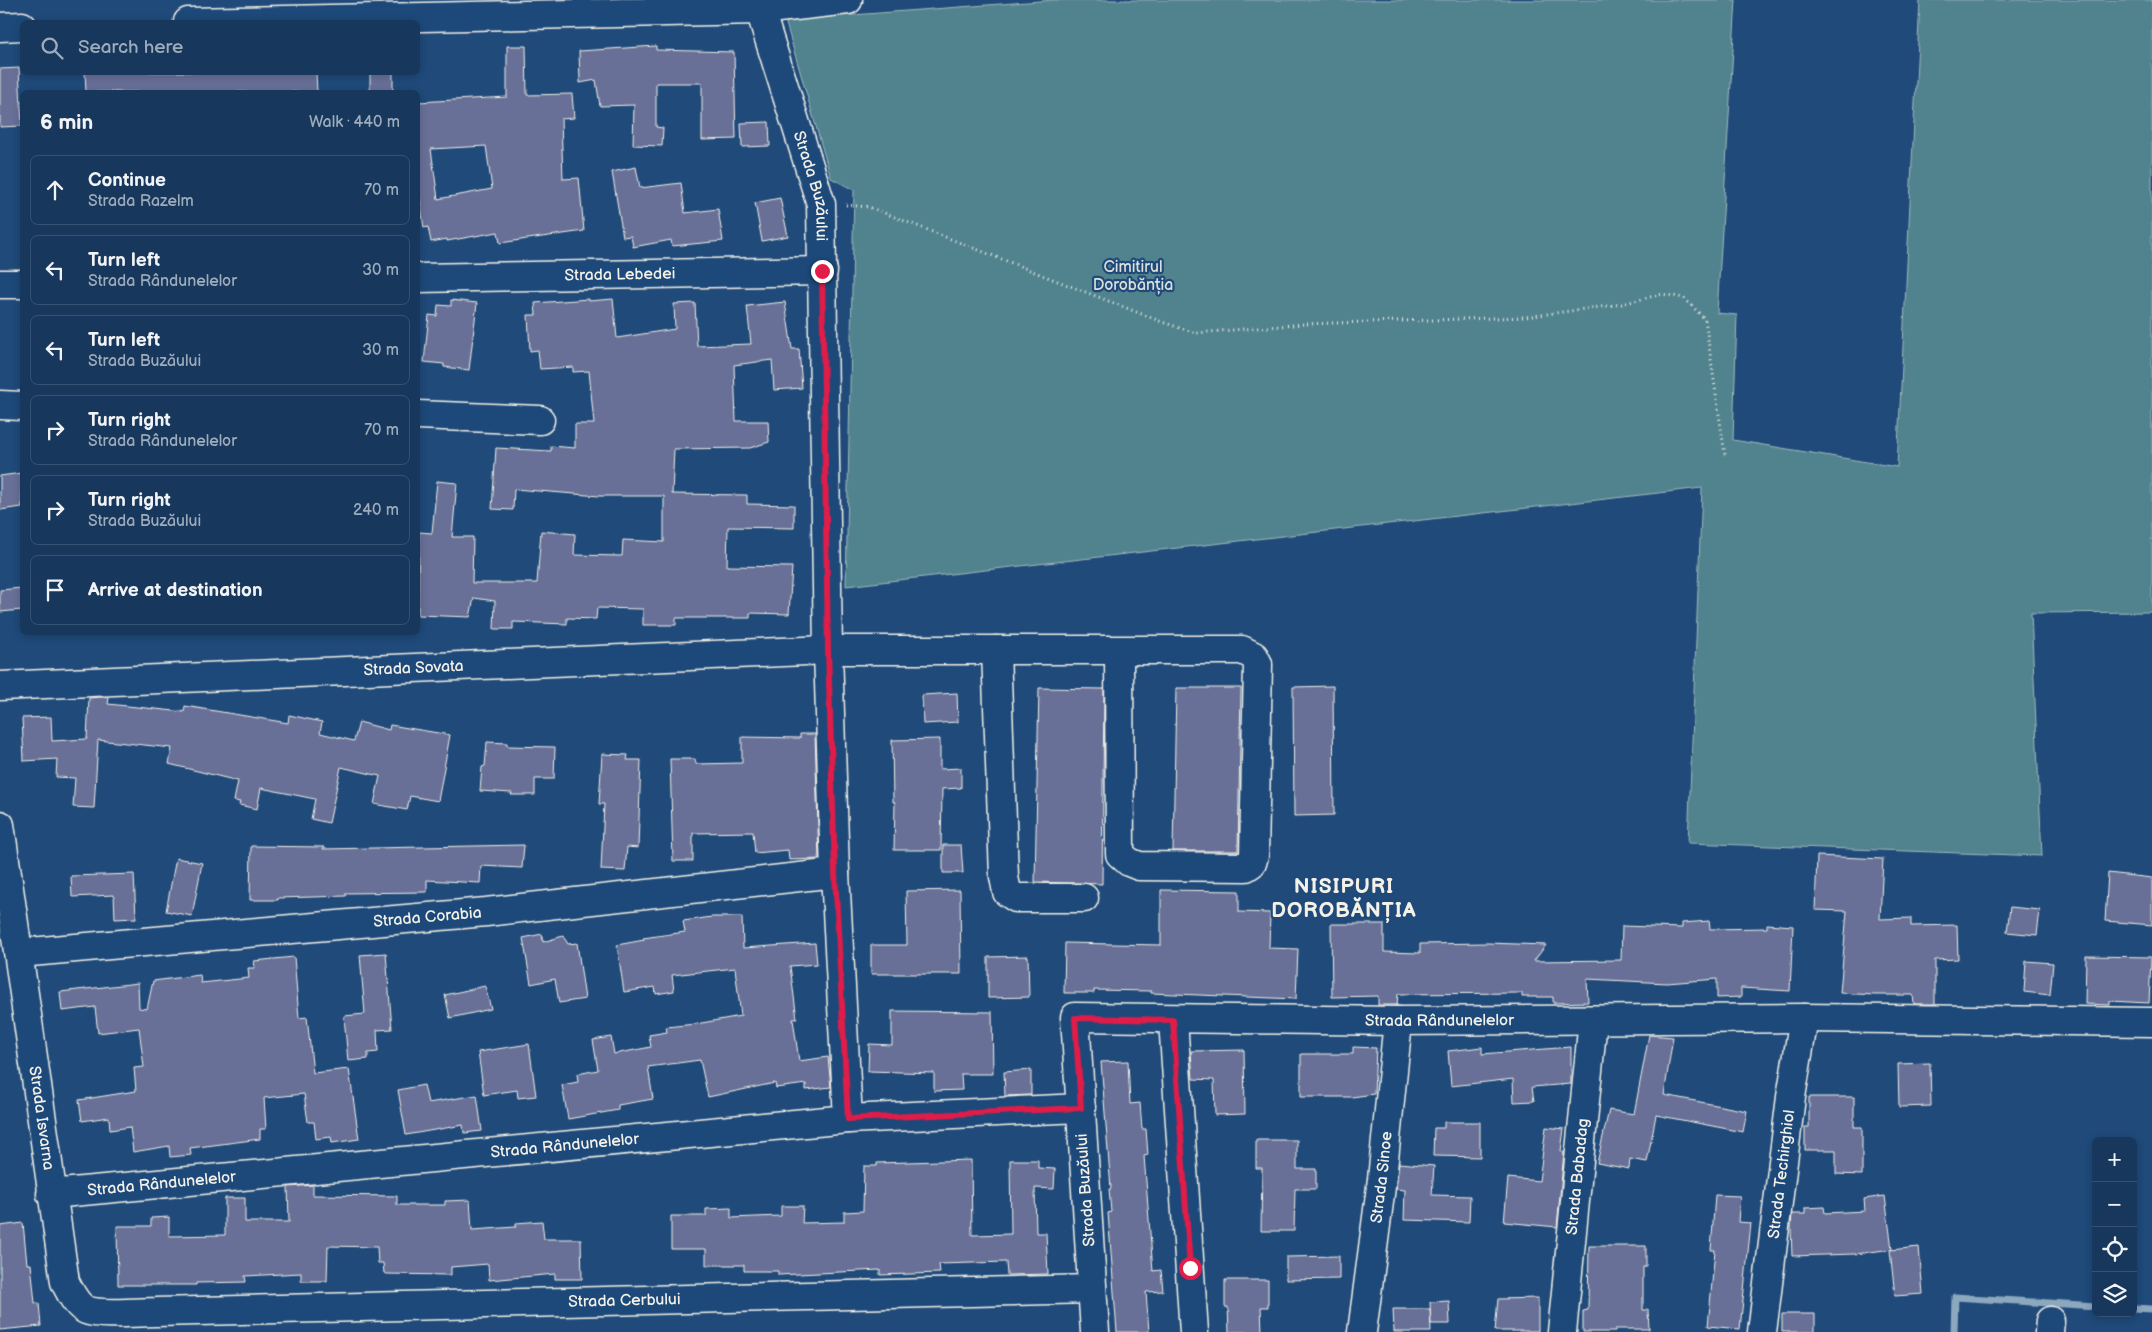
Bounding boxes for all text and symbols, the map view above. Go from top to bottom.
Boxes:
search box [20,20,420,75]
icon: search [38,34,66,62]
text: Search here [78,36,183,59]
text: 6 min [40,110,93,135]
text: Walk · 440 m [309,113,400,132]
street label: Strada Buzăului [789,129,831,241]
text: Continue [88,169,166,192]
icon: ahead [41,176,69,204]
text: 70 m [364,181,399,200]
text: Strada Razelm [88,192,194,211]
text: Turn left [88,249,160,272]
icon: left [41,256,69,284]
park label: Cimitirul Dorobănția [1093,258,1173,295]
route end [811,260,834,283]
text: 30 m [362,261,399,280]
street label: Strada Lebedei [564,264,676,285]
text: Strada Rândunelelor [88,272,237,291]
text: Turn left [88,329,160,352]
icon: left [41,336,69,364]
text: 30 m [362,341,399,360]
text: Strada Buzăului [88,352,201,371]
text: Turn right [88,409,171,432]
icon: right [41,416,69,444]
text: 70 m [364,421,399,440]
text: Strada Rândunelelor [88,432,237,451]
text: Turn right [88,489,171,512]
icon: right [41,496,69,524]
text: 240 m [353,501,399,520]
text: Strada Buzăului [88,512,201,531]
icon: arrive [41,576,69,604]
text: Arrive at destination [88,579,263,602]
street label: Strada Sovata [363,656,464,680]
district label: NISIPURI DOROBĂNȚIA [1271,874,1417,923]
street label: Strada Corabia [373,903,482,931]
street label: Strada Rândunelelor [1365,1011,1514,1031]
street label: Strada Isvarna [25,1065,58,1171]
street label: Strada Techirghiol [1764,1109,1799,1240]
street label: Strada Babadag [1562,1117,1593,1236]
street label: Strada Rândunelelor [490,1129,640,1162]
street label: Strada Sinoe [1367,1130,1396,1224]
street label: Strada Buzăului [1073,1133,1099,1247]
map controls [2092,1137,2137,1317]
button: + [2092,1137,2137,1182]
street label: Strada Rândunelelor [86,1167,237,1200]
button: − [2092,1182,2137,1227]
button: locate [2092,1227,2137,1272]
route start [1179,1257,1202,1280]
button: layers [2092,1272,2137,1317]
street label: Strada Cerbului [568,1290,681,1311]

